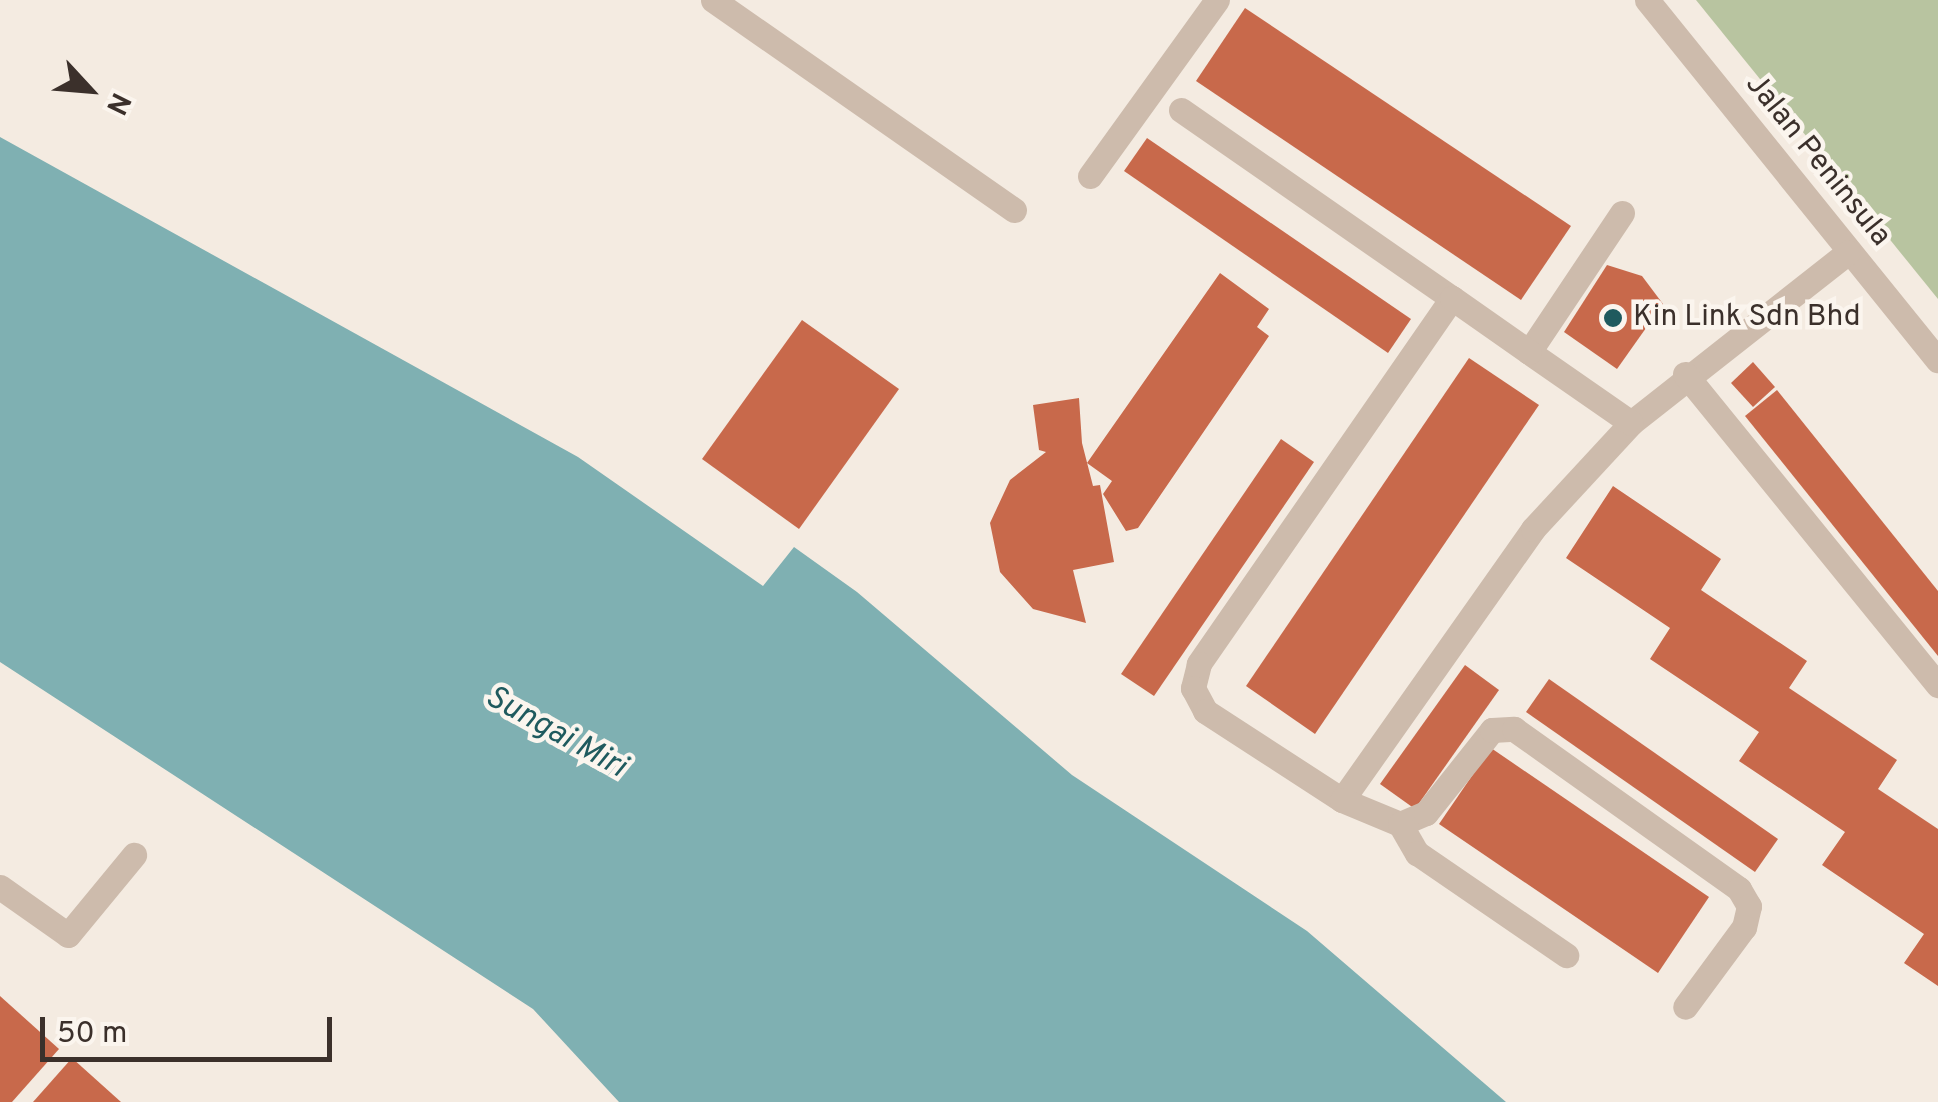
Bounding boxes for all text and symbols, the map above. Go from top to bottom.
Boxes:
north arrow [40,40,140,140]
street label: Jalan Peninsula [1737,68,1897,254]
text: N [96,86,138,120]
place label: Kin Link Sdn Bhd [1633,300,1861,336]
marker: Kin Link Sdn Bhd [1602,307,1624,329]
water label: Sungai Miri [478,679,632,787]
scale bar [45,997,338,1059]
text: 50 m [57,1016,127,1053]

